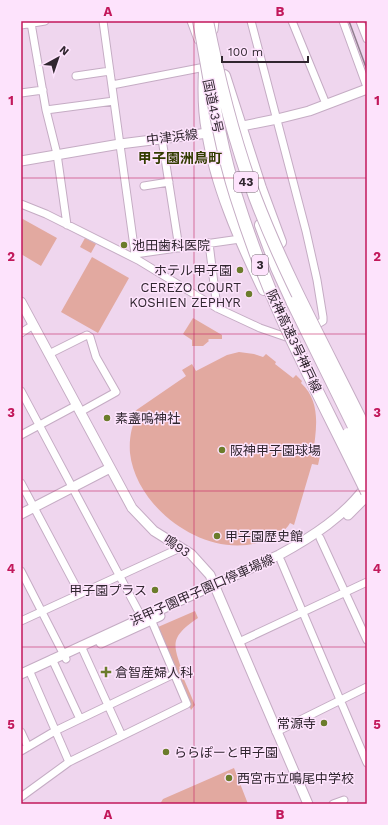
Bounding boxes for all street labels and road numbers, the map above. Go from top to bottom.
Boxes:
street label: 国道43号 [200,78,226,134]
street label: 中津浜線 [145,126,199,148]
road number: 43 [234,172,258,192]
road number: 3 [252,255,268,275]
street label: 阪神高速3号神戸線 [264,287,324,395]
street label: 鳴93 [161,532,193,560]
street label: 浜甲子園甲子園口停車場線 [128,551,276,629]

